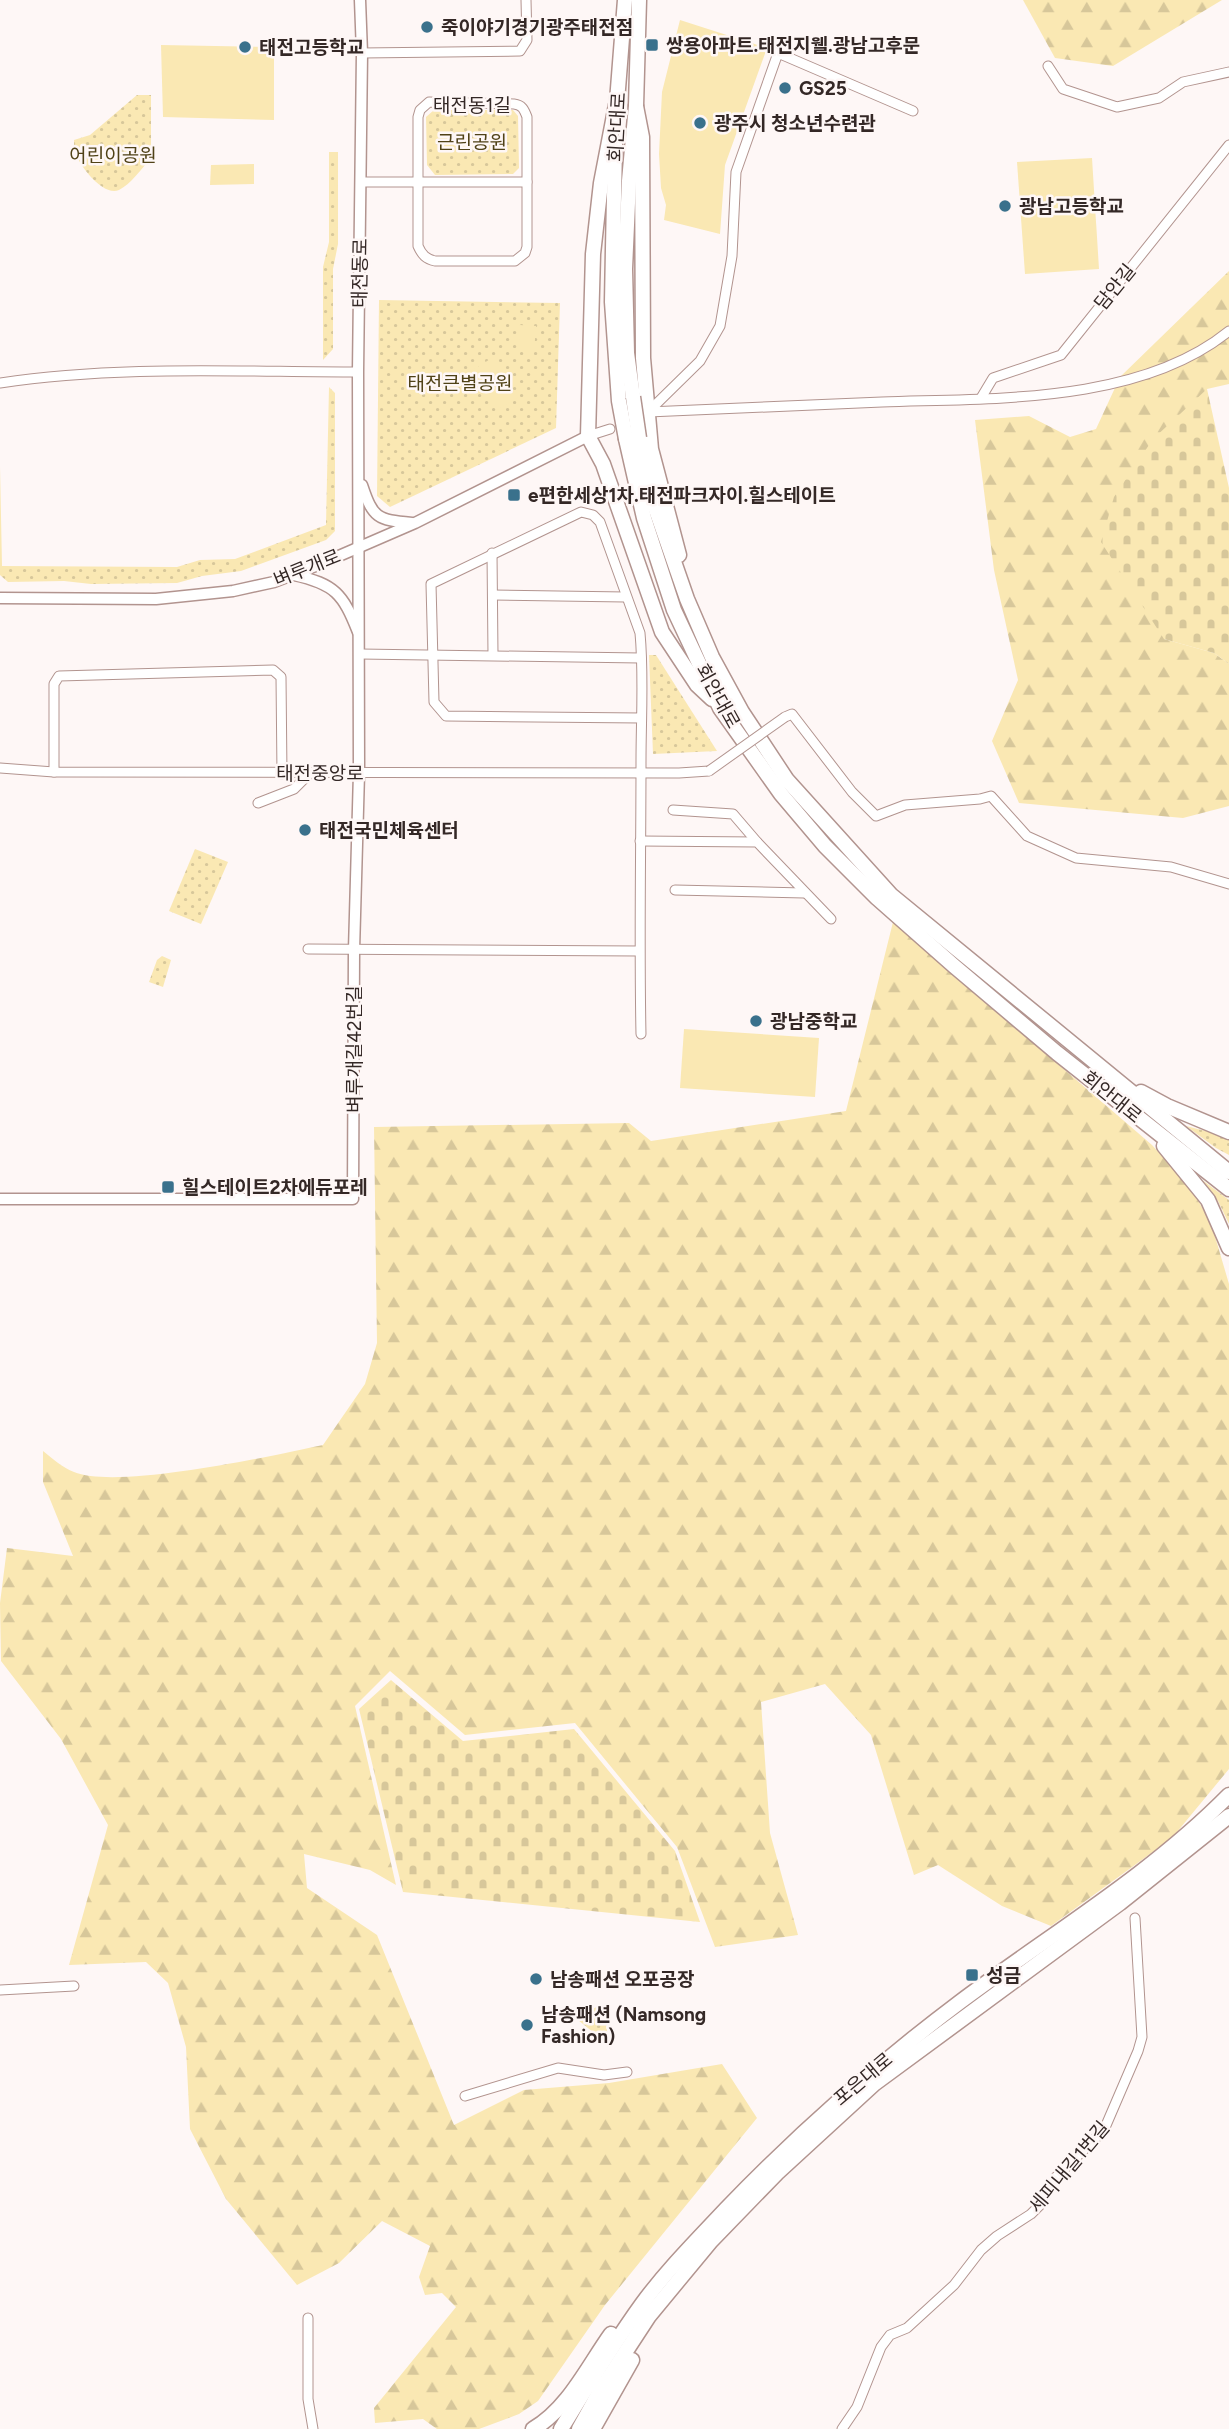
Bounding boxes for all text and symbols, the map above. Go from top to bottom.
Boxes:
place label: 죽이야기경기광주태전점 [441,16,633,39]
marker: 죽이야기경기광주태전점 [419,19,435,35]
place label: 쌍용아파트.태전지웰.광남고후문 [666,34,920,57]
place label: 태전고등학교 [259,36,364,59]
marker: 쌍용아파트.태전지웰.광남고후문 [644,37,660,53]
marker: 태전고등학교 [237,39,253,55]
place label: GS25 [799,77,847,100]
marker: GS25 [777,80,793,96]
street label: 회안대로 [604,91,630,163]
street label: 태전동1길 [433,94,511,117]
place label: 광주시 청소년수련관 [714,112,876,135]
marker: 광주시 청소년수련관 [692,115,708,131]
park label: 근린공원 [437,131,507,154]
park label: 어린이공원 [69,144,157,167]
place label: 광남고등학교 [1019,195,1124,218]
marker: 광남고등학교 [997,198,1013,214]
street label: 태전동로 [348,238,372,308]
street label: 담안길 [1090,259,1140,315]
park label: 태전큰별공원 [408,372,512,395]
place label: e편한세상1차.태전파크자이.힐스테이트 [528,484,836,507]
marker: e편한세상1차.태전파크자이.힐스테이트 [506,487,522,503]
street label: 벼루개로 [270,544,344,592]
street label: 회안대로 [691,660,745,732]
street label: 태전중앙로 [276,762,364,785]
place label: 태전국민체육센터 [319,819,459,842]
marker: 태전국민체육센터 [297,822,313,838]
street label: 벼루개길42번길 [343,985,366,1113]
place label: 광남중학교 [770,1010,857,1033]
marker: 광남중학교 [748,1013,764,1029]
street label: 회안대로 [1078,1066,1146,1128]
place label: 힐스테이트2차에듀포레 [182,1176,368,1199]
marker: 힐스테이트2차에듀포레 [160,1179,176,1195]
place label: 성금 [986,1964,1021,1987]
marker: 성금 [964,1967,980,1983]
place label: 남송패션 오포공장 [550,1968,694,1991]
marker: 남송패션 오포공장 [528,1971,544,1987]
place label: 남송패션 (Namsong Fashion) [541,2003,706,2048]
marker: 남송패션 (Namsong Fashion) [519,2017,535,2033]
street label: 포은대로 [829,2048,897,2110]
street label: 세피내길1번길 [1024,2116,1114,2218]

